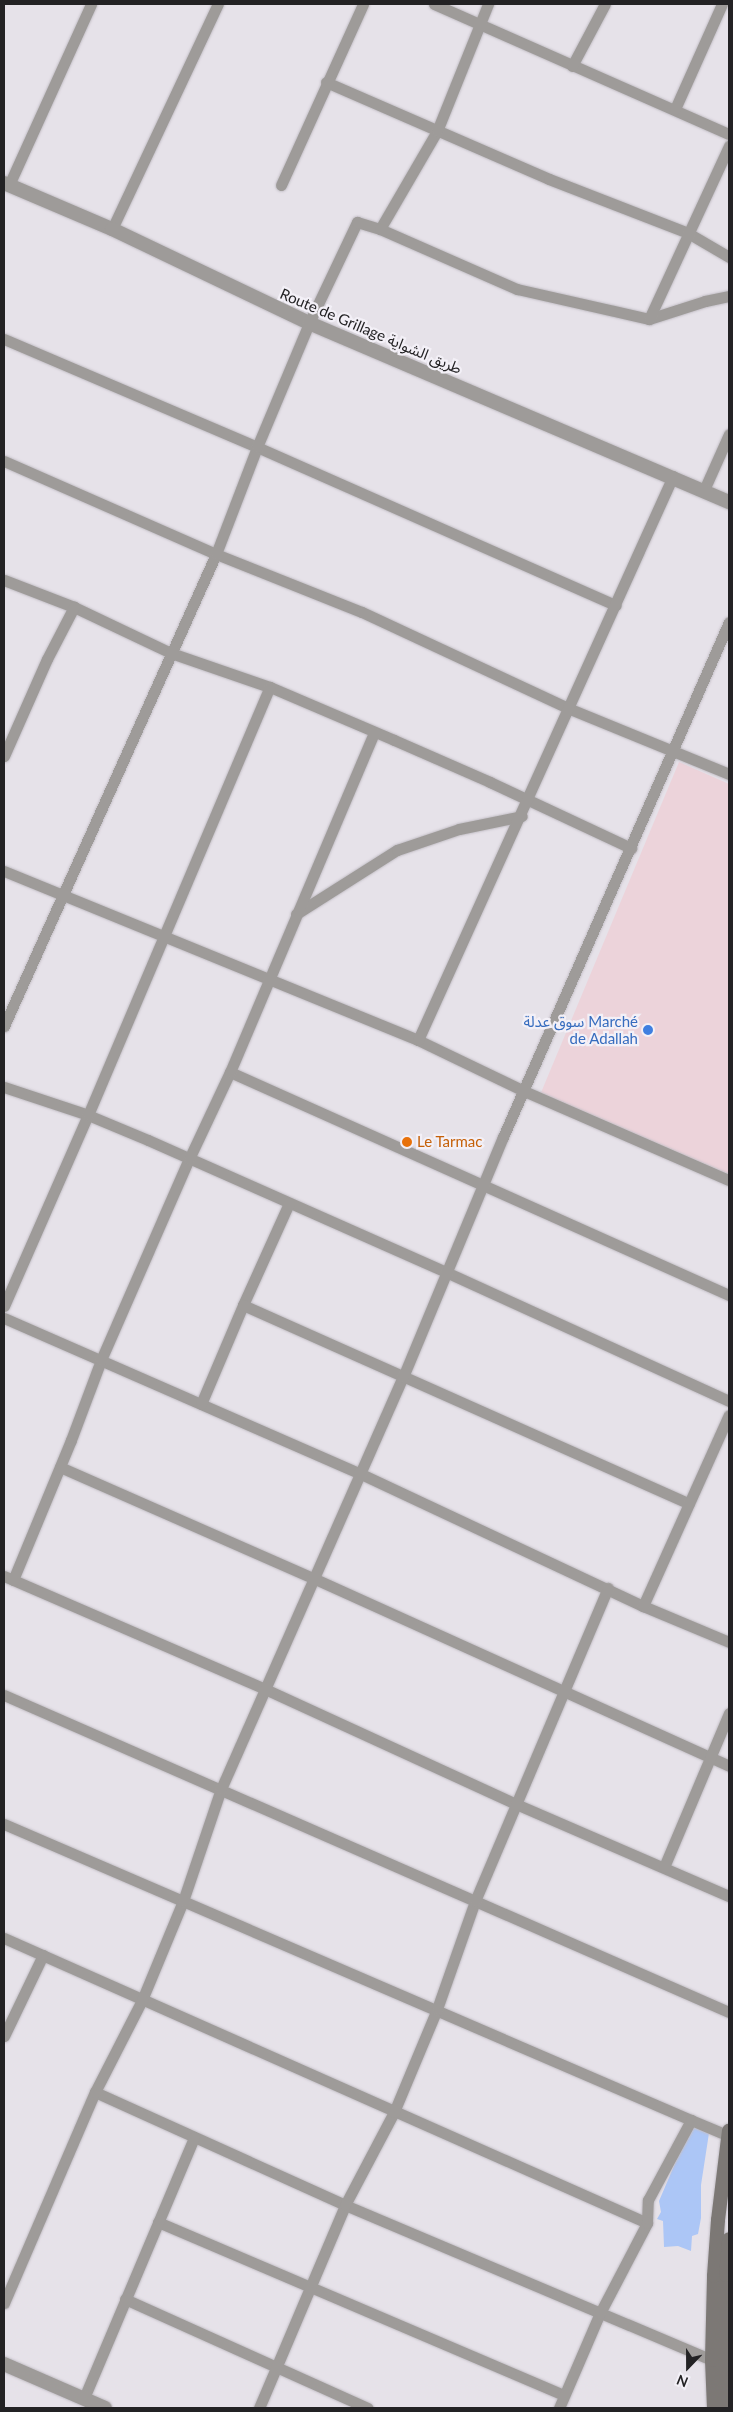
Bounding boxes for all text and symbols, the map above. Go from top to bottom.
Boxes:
street label: Route de Grillage طريق الشواية [277,284,465,378]
place label: سوق عدلة Marché de Adallah [523,1012,638,1047]
marker: سوق عدلة Marché de Adallah [642,1024,654,1036]
place label: Le Tarmac [417,1133,483,1151]
marker: Le Tarmac [401,1136,413,1148]
north arrow [663,2342,713,2392]
text: N [674,2371,690,2391]

